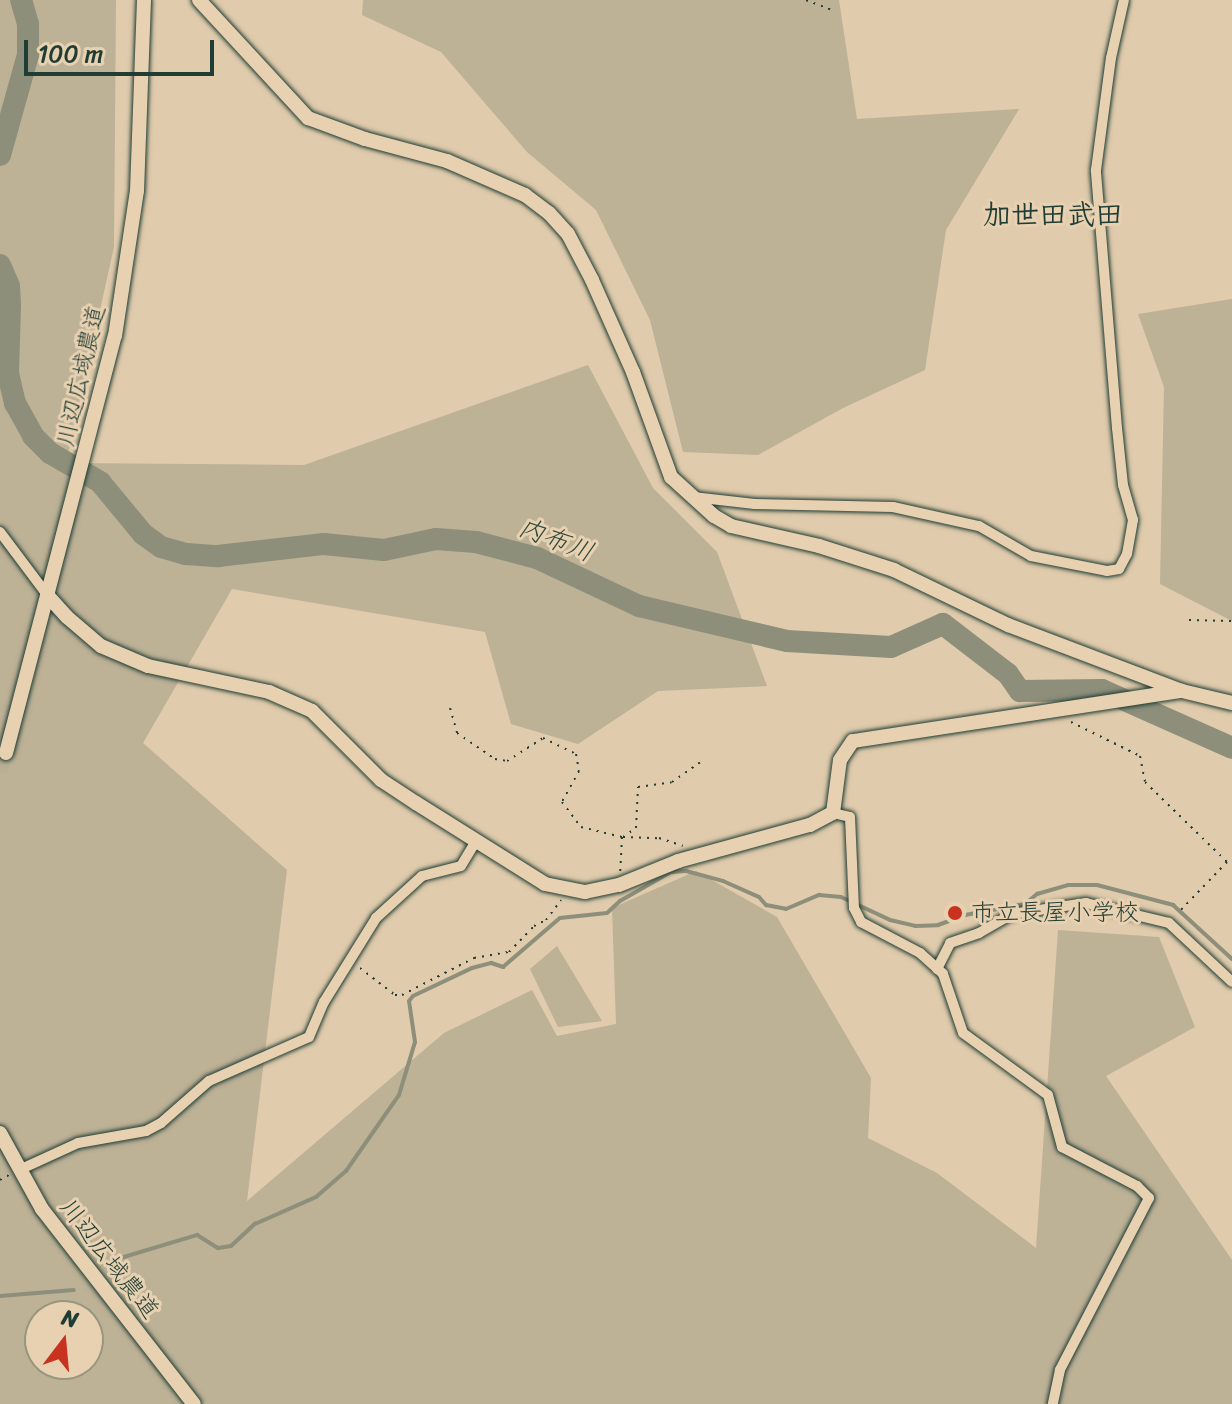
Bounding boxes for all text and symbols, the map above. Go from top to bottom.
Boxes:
scale bar [28,24,218,74]
text: 100 m [38,33,103,75]
district label: 加世田武田 [983,198,1123,232]
street label: 川辺広域農道 [51,303,111,449]
water label: 内布川 [514,511,598,569]
place label: 市立長屋小学校 [971,899,1139,927]
marker: 市立長屋小学校 [946,904,964,922]
street label: 川辺広域農道 [53,1193,165,1325]
text: N [57,1298,83,1339]
north arrow [24,1300,104,1380]

